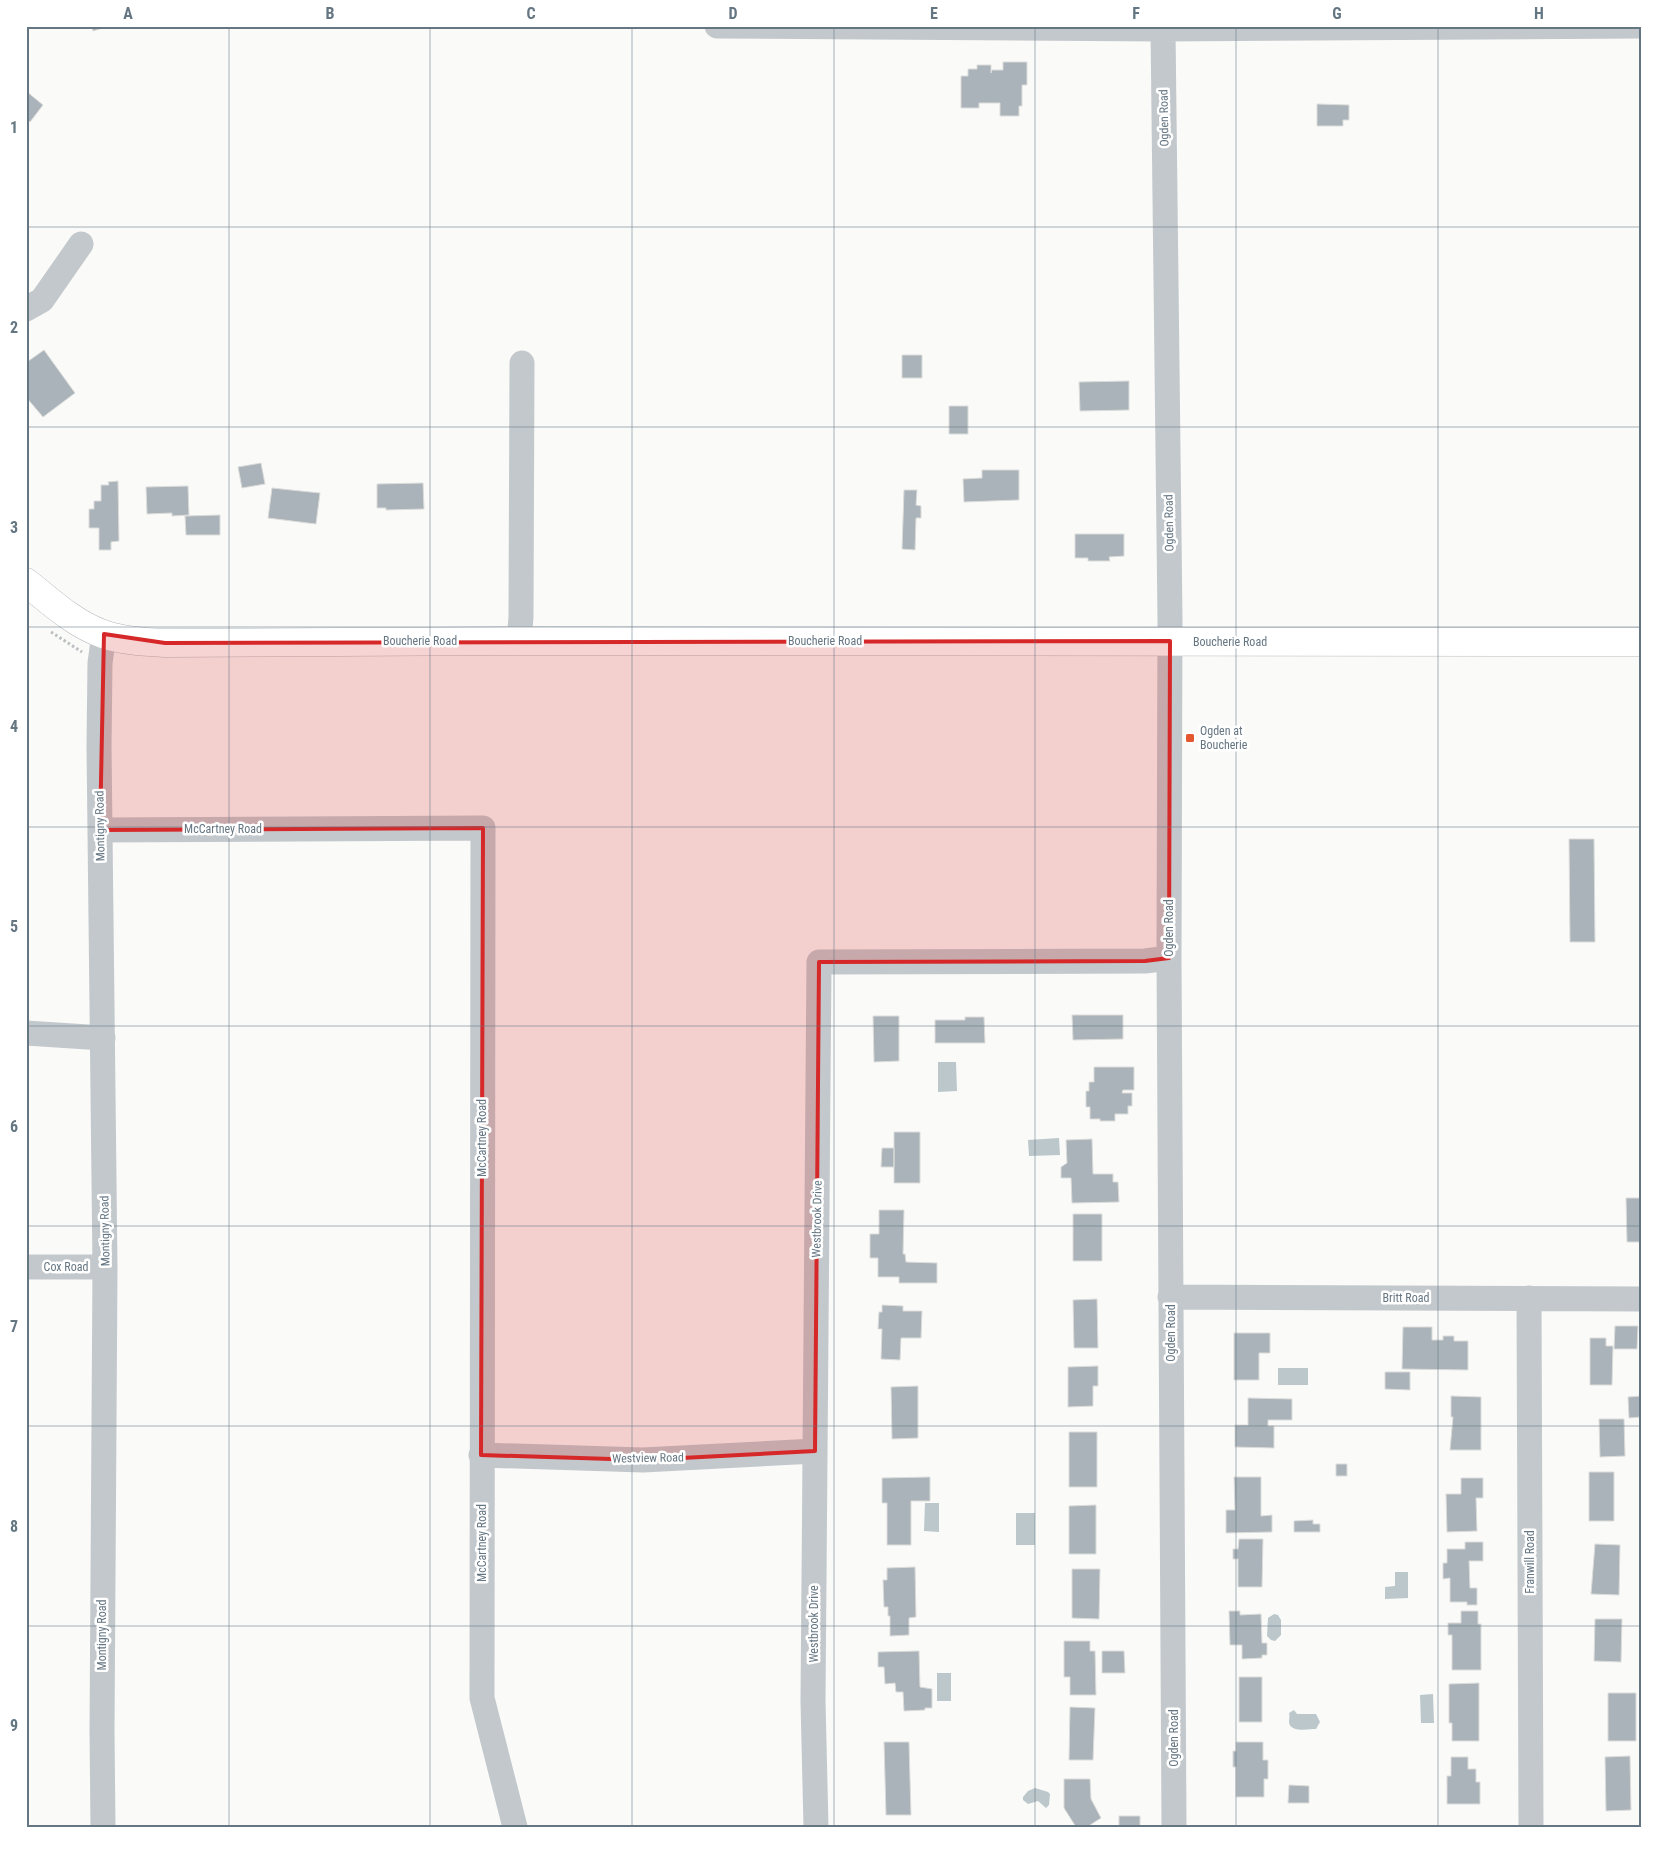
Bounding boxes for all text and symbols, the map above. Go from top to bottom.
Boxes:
text: A [123,4,133,23]
text: B [326,4,335,23]
text: C [526,4,536,23]
text: D [728,4,738,23]
text: E [930,4,938,23]
text: F [1132,4,1140,23]
text: G [1332,4,1342,23]
text: H [1534,4,1544,23]
street label: Ogden Road [1156,89,1171,147]
text: 1 [10,118,18,137]
text: 2 [10,318,18,337]
street label: Ogden Road [1161,494,1176,552]
text: 3 [10,518,18,537]
street label: Boucherie Road [383,634,457,648]
street label: Boucherie Road [788,634,862,648]
street label: Boucherie Road [1193,635,1267,649]
text: 4 [10,717,18,736]
place label: Ogden at Boucherie [1200,724,1248,752]
marker: Ogden at Boucherie [1184,732,1196,744]
street label: Montigny Road [92,790,108,862]
street label: McCartney Road [184,822,262,836]
street label: Ogden Road [1162,899,1176,957]
text: 5 [10,917,18,936]
street label: McCartney Road [475,1099,489,1177]
text: 6 [10,1117,18,1136]
street label: Westbrook Drive [809,1180,825,1258]
street label: Montigny Road [97,1195,113,1267]
street label: Cox Road [44,1260,88,1274]
street label: Britt Road [1383,1291,1429,1305]
street label: Ogden Road [1164,1304,1178,1362]
text: 7 [10,1317,18,1336]
street label: Westview Road [612,1450,684,1466]
street label: McCartney Road [475,1504,489,1582]
text: 8 [10,1517,18,1536]
street label: Franwill Road [1523,1530,1537,1594]
street label: Westbrook Drive [807,1585,821,1663]
street label: Montigny Road [95,1600,109,1670]
street label: Ogden Road [1167,1709,1181,1767]
text: 9 [10,1716,18,1735]

